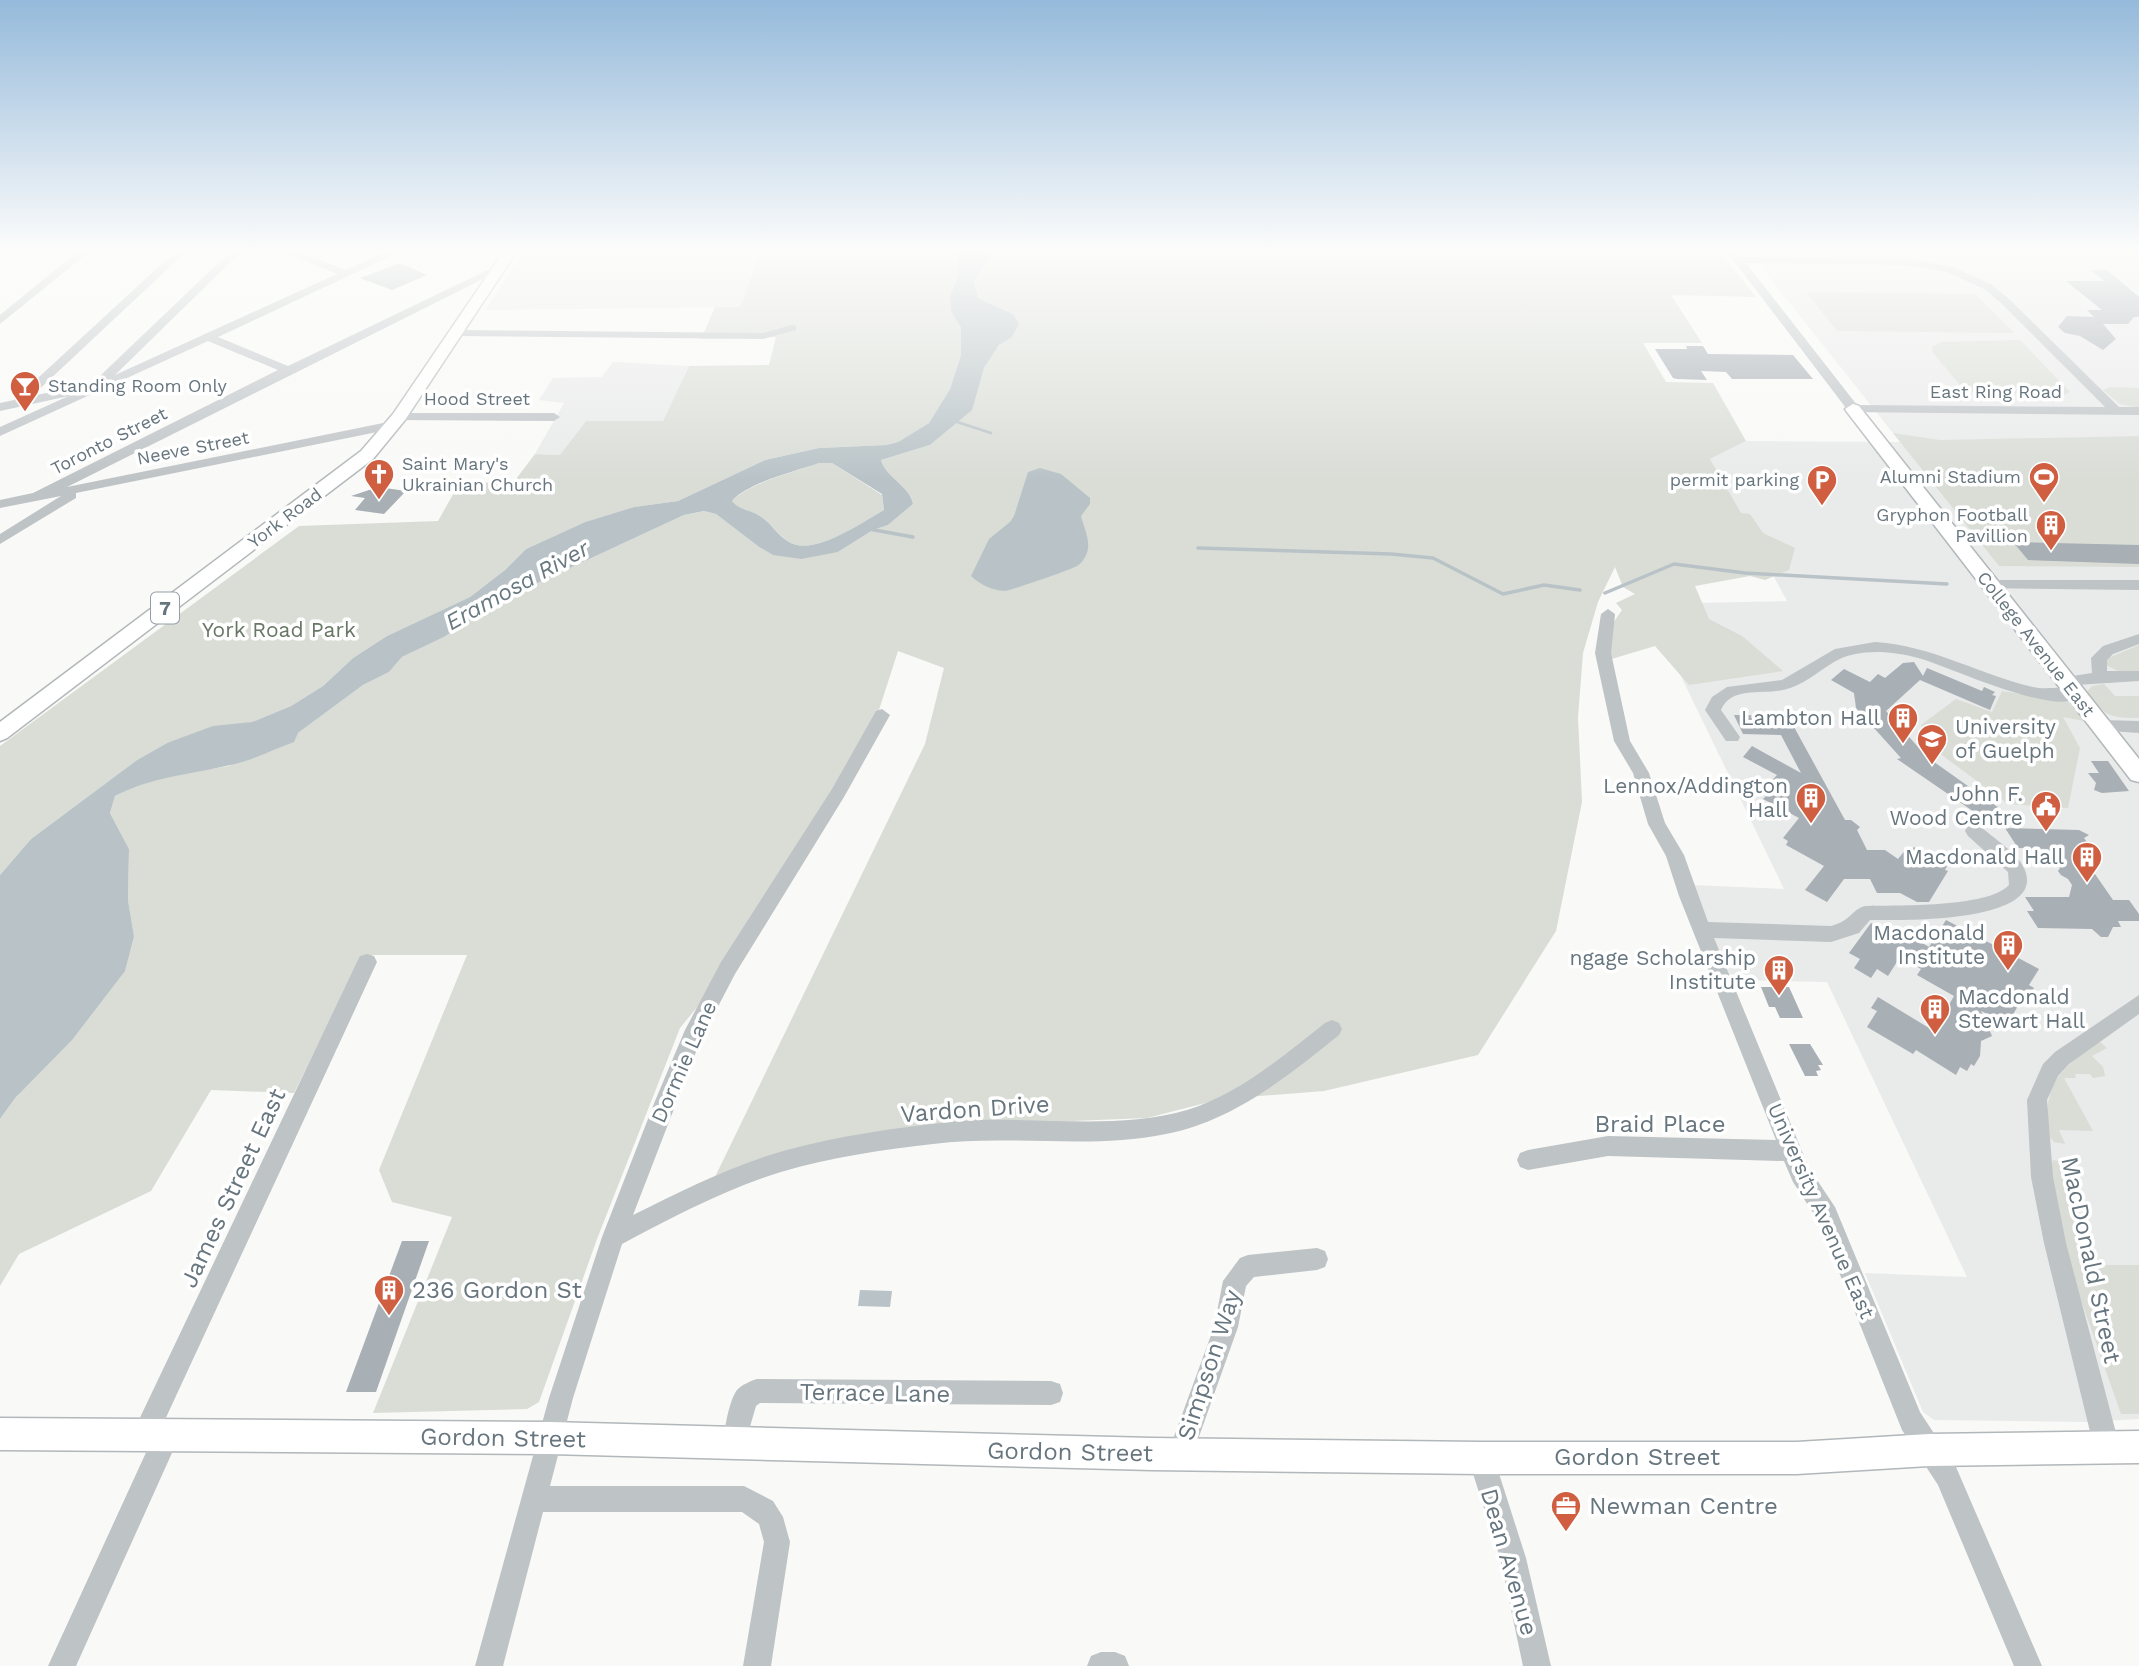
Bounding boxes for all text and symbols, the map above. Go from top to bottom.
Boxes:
bar icon: Standing Room Only [8,369,42,413]
place label: Standing Room Only [48,375,227,396]
street label: East Ring Road [1930,381,2062,402]
street label: Hood Street [424,388,531,409]
street label: Toronto Street [47,402,171,479]
street label: Neeve Street [135,426,251,469]
place label: Saint Mary's Ukrainian Church [402,453,553,495]
church icon: Saint Mary's Ukrainian Church [362,457,396,501]
sports icon: Alumni Stadium [2027,460,2061,504]
parking icon: permit parking [1805,463,1839,507]
place label: Alumni Stadium [1880,466,2021,487]
place label: permit parking [1670,469,1799,490]
street label: York Road [244,483,326,552]
place label: Gryphon Football Pavillion [1876,504,2028,546]
building icon: Gryphon Football Pavillion [2034,508,2068,552]
water label: Eramosa River [441,534,595,636]
street label: College Avenue East [1973,567,2100,721]
road number: 7 [151,593,179,624]
park label: York Road Park [202,617,356,642]
building icon: Lambton Hall [1886,701,1920,745]
place label: Lambton Hall [1741,705,1881,730]
place label: University of Guelph [1955,714,2056,763]
school or university icon: University of Guelph [1915,722,1949,766]
place label: Lennox/Addington Hall [1603,773,1789,822]
building icon: Lennox/Addington Hall [1794,781,1828,825]
place label: John F. Wood Centre [1889,781,2023,830]
public building icon: John F. Wood Centre [2029,789,2063,833]
building icon: Macdonald Hall [2070,840,2104,884]
place label: Macdonald Hall [1905,844,2065,869]
place label: Macdonald Institute [1873,920,1985,969]
building icon: Macdonald Institute [1991,928,2025,972]
place label: ngage Scholarship Institute [1569,945,1756,994]
building icon: ngage Scholarship Institute [1762,953,1796,997]
place label: Macdonald Stewart Hall [1958,984,2086,1033]
building icon: Macdonald Stewart Hall [1918,992,1952,1036]
street label: Dormie Lane [646,997,722,1127]
street label: James Street East [175,1084,291,1292]
street label: Vardon Drive [900,1090,1050,1128]
street label: University Avenue East [1763,1099,1880,1323]
street label: Braid Place [1594,1110,1726,1138]
street label: MacDonald Street [2055,1154,2127,1366]
building icon: 236 Gordon St [372,1273,406,1317]
place label: 236 Gordon St [412,1276,582,1304]
street label: Simpson Way [1172,1286,1247,1444]
street label: Terrace Lane [799,1378,951,1408]
street label: Gordon Street [420,1423,586,1453]
street label: Gordon Street [987,1437,1153,1467]
street label: Gordon Street [1554,1443,1720,1471]
street label: Dean Avenue [1475,1485,1543,1639]
office icon: Newman Centre [1549,1489,1583,1533]
place label: Newman Centre [1589,1492,1778,1520]

